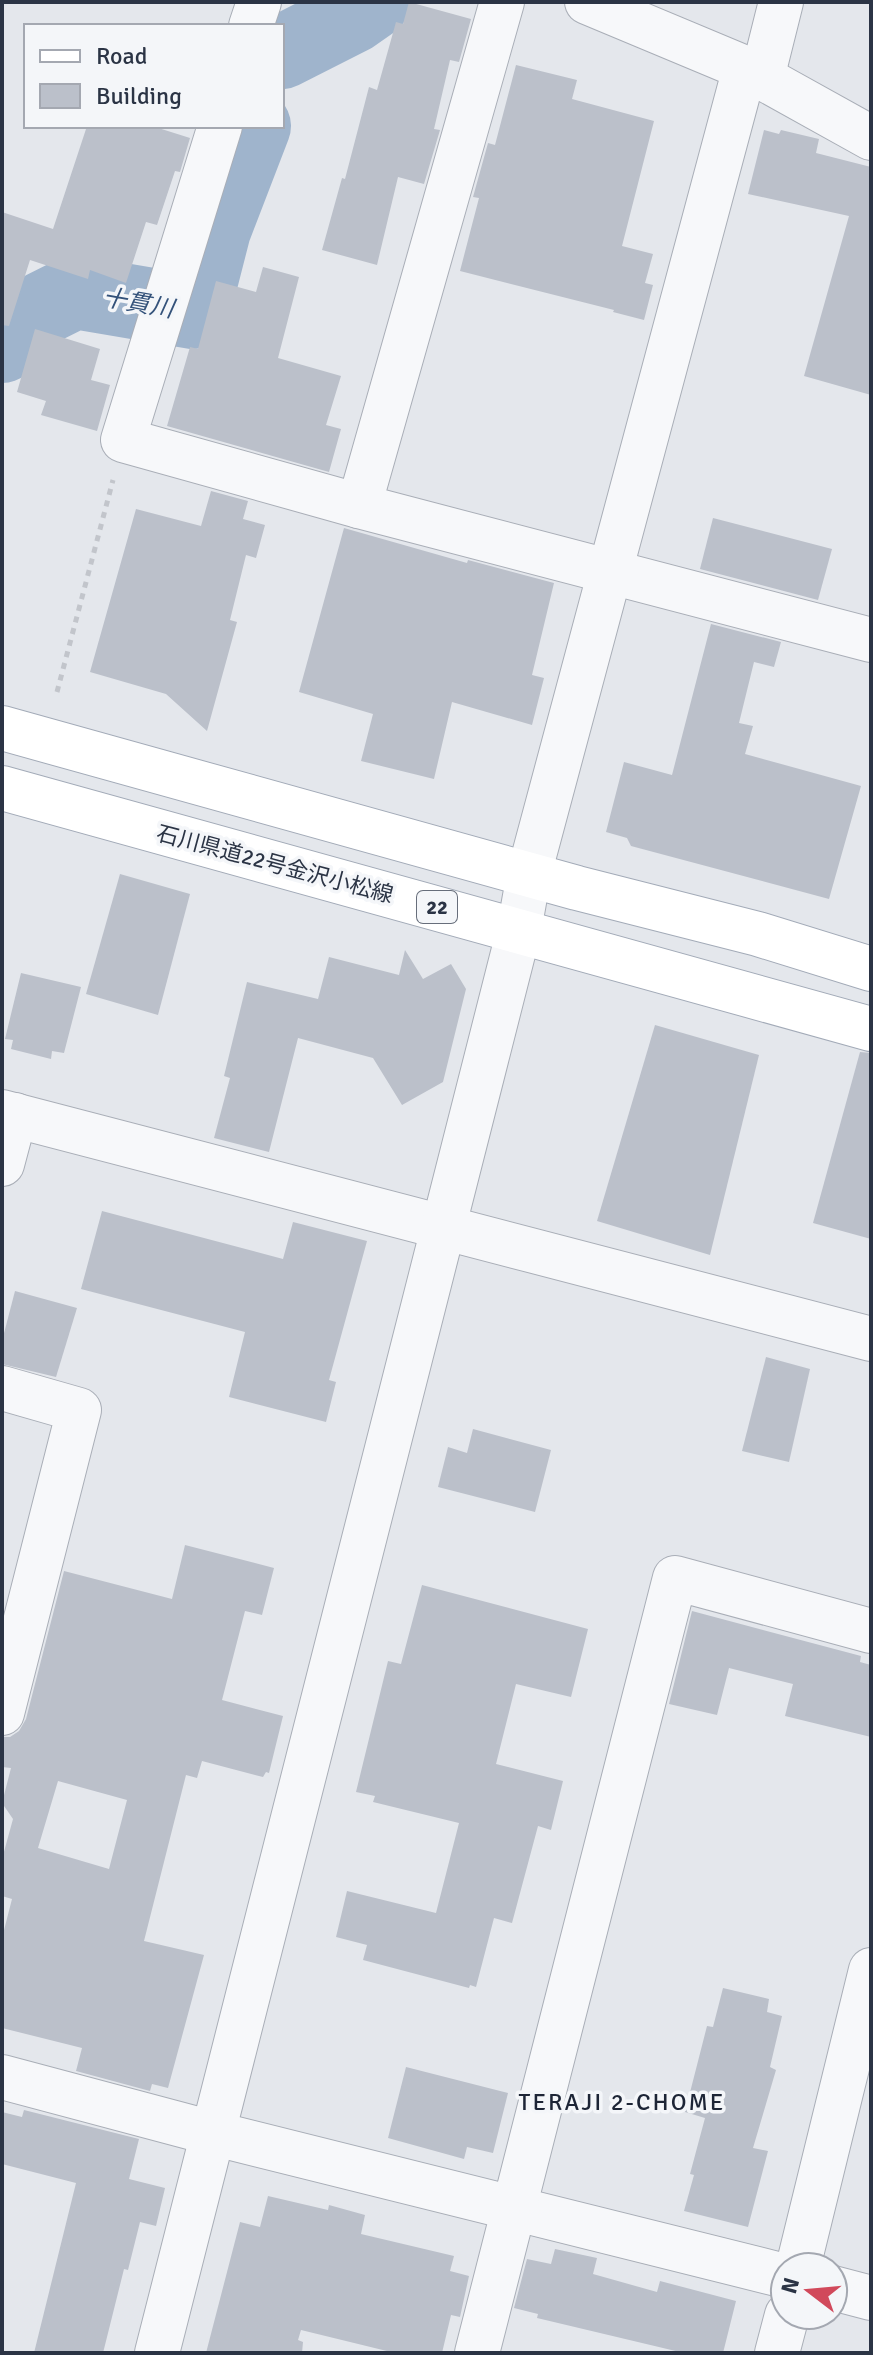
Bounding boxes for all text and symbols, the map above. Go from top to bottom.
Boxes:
legend [24,24,284,128]
text: Road [96,41,147,71]
text: Building [96,81,182,111]
water label: 十貫川 [100,282,179,325]
street label: 石川県道22号金沢小松線 [154,819,396,909]
road number: 22 [417,891,457,923]
district label: TERAJI 2-CHOME [519,2087,725,2117]
north arrow [769,2251,849,2331]
text: N [775,2275,805,2297]

